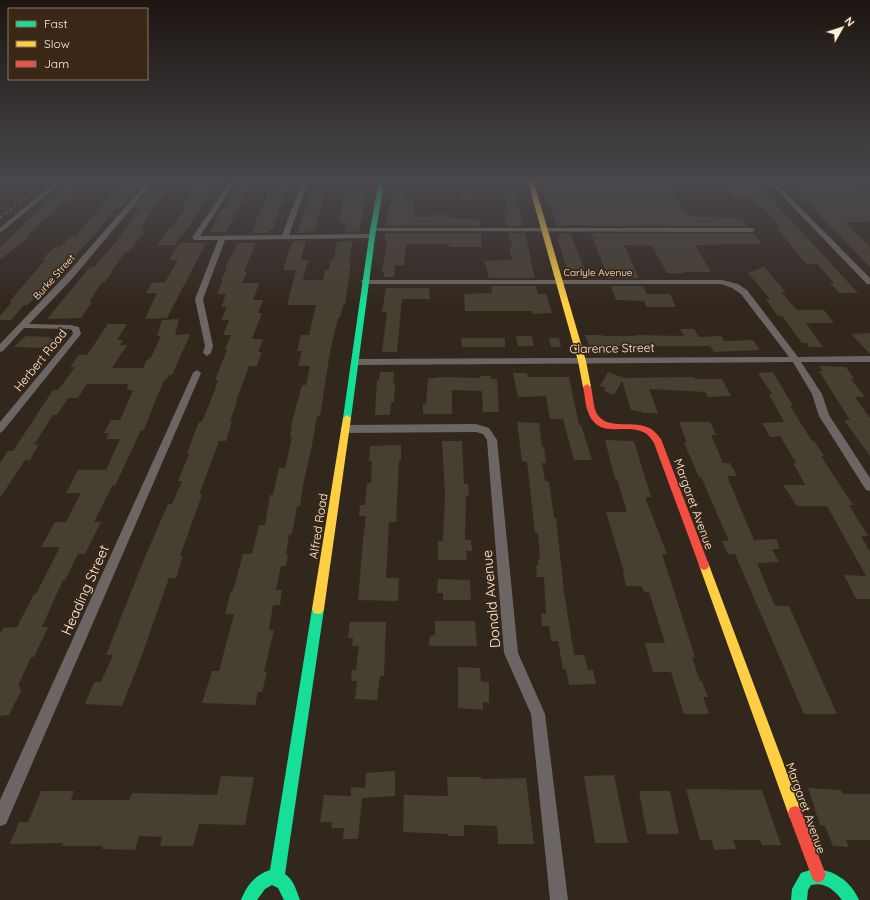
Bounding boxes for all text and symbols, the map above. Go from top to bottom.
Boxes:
legend [8,8,148,80]
north arrow [822,8,862,48]
text: N [842,14,858,29]
text: Fast [44,16,68,31]
text: Slow [44,36,70,51]
text: Jam [44,56,69,71]
street label: Burke Street [30,251,78,302]
street label: Carlyle Avenue [563,266,633,279]
street label: Herbert Road [10,326,70,394]
street label: Clarence Street [569,340,655,356]
street label: Margaret Avenue [671,456,718,552]
street label: Alfred Road [305,492,331,560]
street label: Heading Street [57,542,113,638]
street label: Donald Avenue [478,549,504,649]
street label: Margaret Avenue [783,760,830,856]

